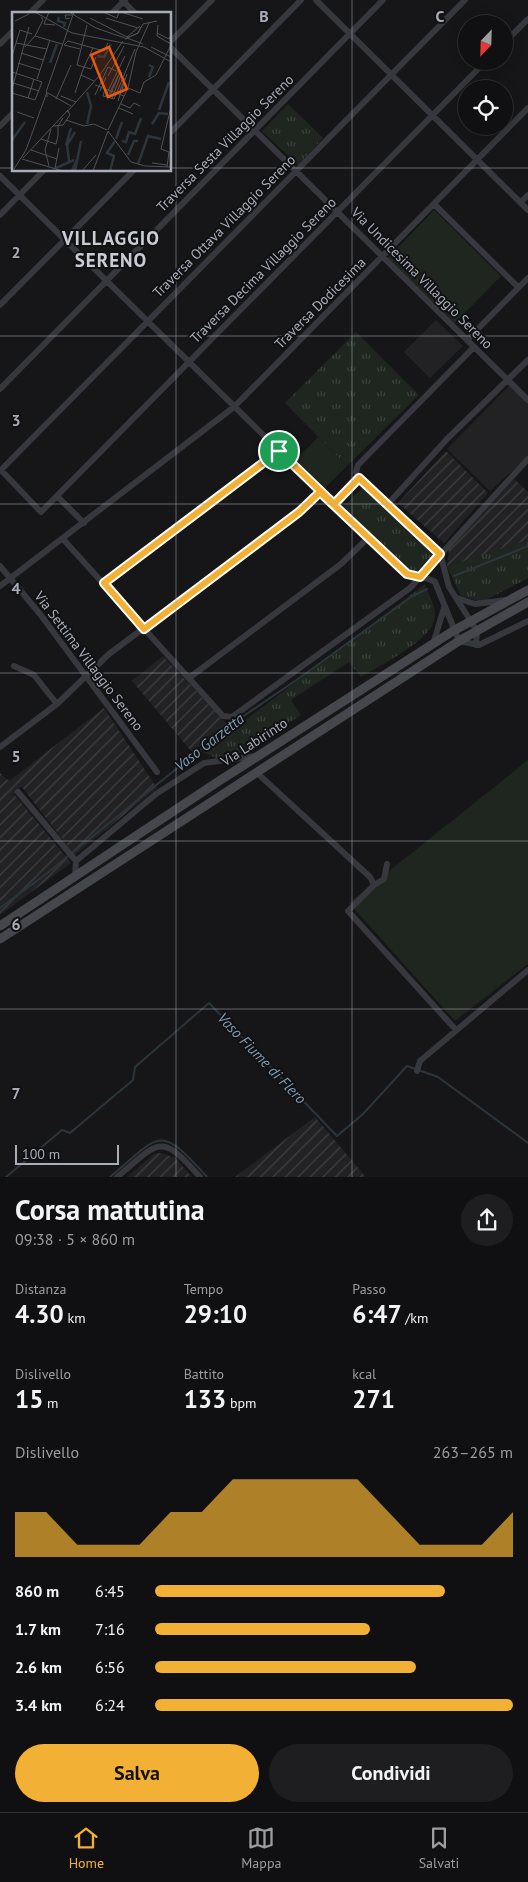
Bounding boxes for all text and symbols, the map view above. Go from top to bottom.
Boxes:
text: B [259,6,269,26]
text: C [436,6,445,26]
inset map [12,12,171,171]
north arrow [458,15,512,70]
map controls [458,15,513,135]
street label: Traversa Sesta Villaggio Sereno [153,71,297,215]
button: locate [458,80,513,135]
street label: Traversa Ottava Villaggio Sereno [149,151,299,301]
street label: Traversa Decima Villaggio Sereno [186,193,340,347]
street label: Via Undicesima Villaggio Sereno [347,203,497,353]
district label: VILLAGGIO SERENO [61,226,160,272]
text: 2 [11,242,21,262]
street label: Traversa Dodicesima [270,253,370,353]
text: 3 [11,410,21,430]
pin [258,430,300,472]
icon: arrive [265,437,293,465]
text: 4 [11,578,21,598]
street label: Via Settima Villaggio Sereno [30,587,147,734]
water label: Vaso Garzetta [170,708,248,775]
street label: Via Labirinto [216,714,291,771]
text: 5 [11,746,21,766]
text: 6 [11,914,21,934]
water label: Vaso Fiume di Flero [214,1008,310,1108]
text: 7 [11,1083,21,1103]
scale bar [15,1142,119,1165]
text: 100 m [22,1145,60,1163]
text: Corsa mattutina [15,1191,205,1228]
button: share [461,1194,513,1246]
text: 09:38 · 5 × 860 m [15,1229,135,1249]
text: Distanza [15,1280,66,1298]
text: Tempo [184,1280,223,1298]
text: Passo [352,1280,386,1298]
text: 4.30 [15,1298,64,1330]
text: 29:10 [184,1298,247,1330]
text: 6:47 [352,1298,402,1330]
text: km [64,1309,86,1327]
text: /km [402,1309,428,1327]
text: Dislivello [15,1365,71,1383]
text: Battito [184,1365,224,1383]
text: kcal [352,1365,376,1383]
text: 15 [15,1383,43,1415]
text: 133 [184,1383,226,1415]
text: 271 [352,1383,395,1415]
text: m [43,1394,58,1412]
text: bpm [226,1394,256,1412]
text: Dislivello [15,1442,79,1462]
text: 263–265 m [433,1442,513,1462]
text: 860 m [15,1581,59,1601]
text: 6:45 [95,1581,125,1601]
text: 1.7 km [15,1619,61,1639]
text: 7:16 [95,1619,125,1639]
text: 2.6 km [15,1657,62,1677]
text: 6:56 [95,1657,125,1677]
text: 3.4 km [15,1695,62,1715]
text: 6:24 [95,1695,125,1715]
button: Salva [15,1744,259,1802]
button: Condividi [269,1744,513,1802]
tab: Home [69,1824,104,1872]
tab: Mappa [241,1824,281,1872]
tab: Salvati [419,1824,459,1872]

